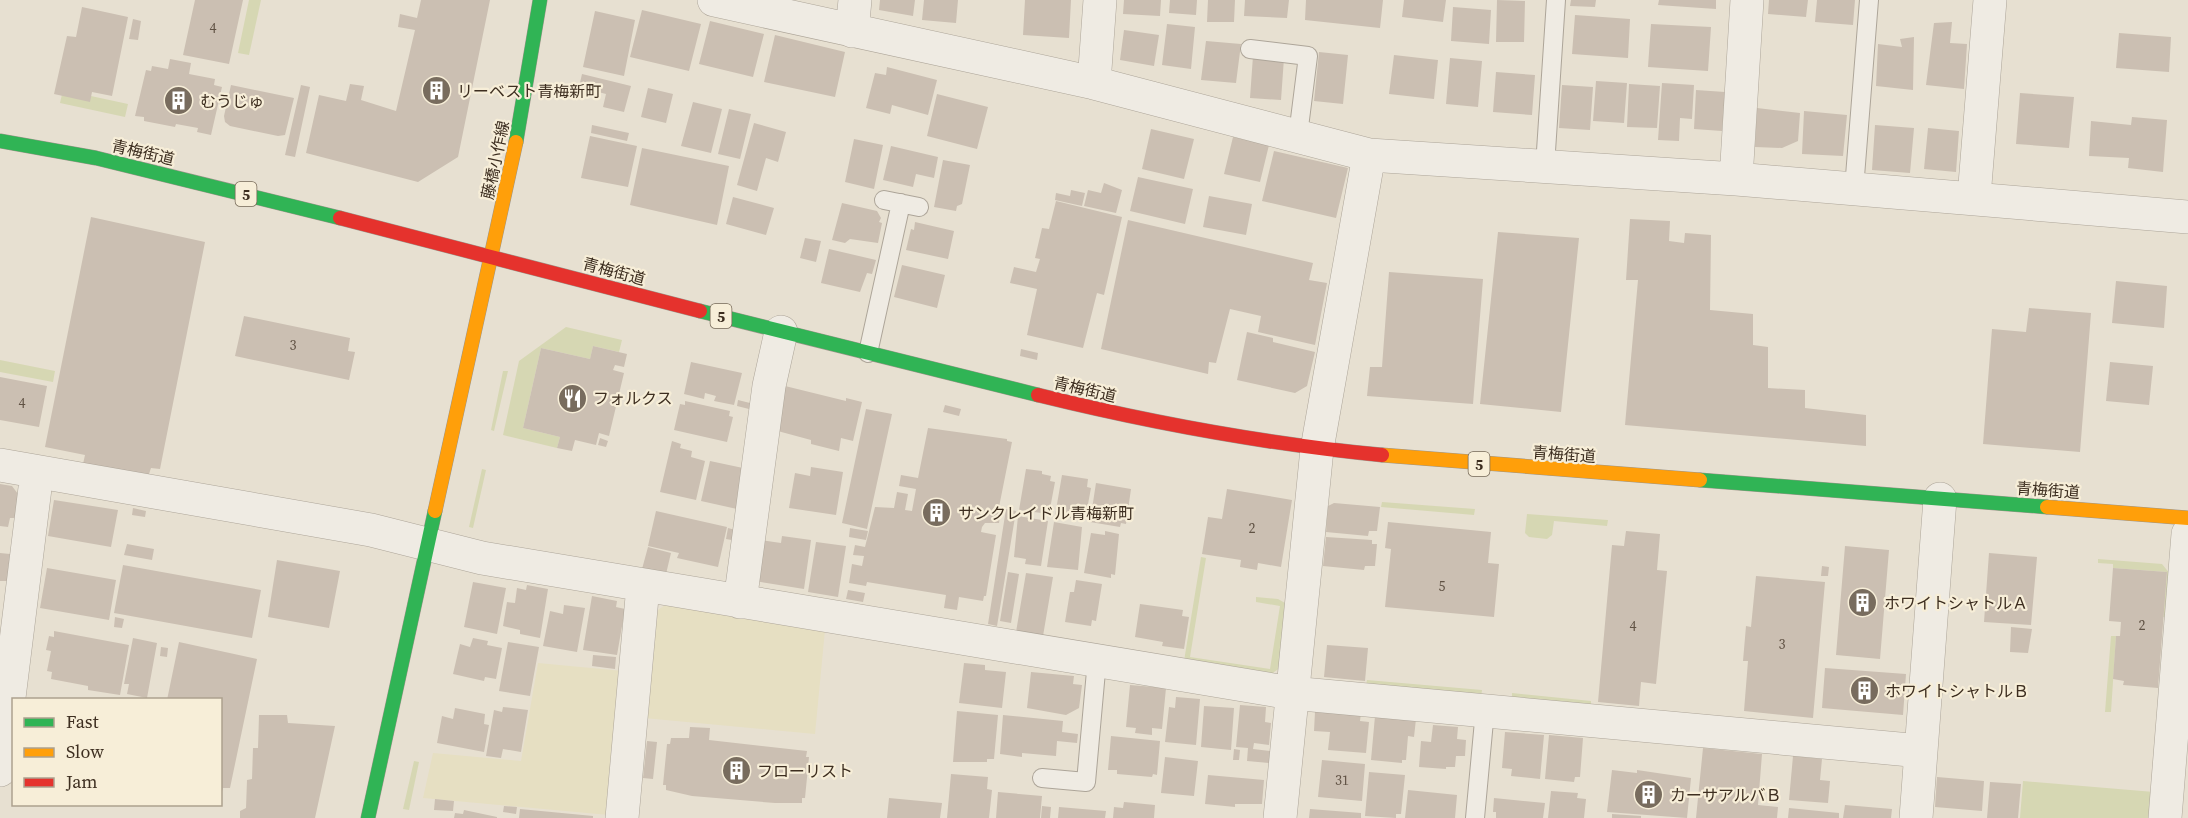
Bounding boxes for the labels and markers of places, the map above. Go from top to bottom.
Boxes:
building icon: リーベスト青梅新町 [420,75,452,107]
place label: リーベスト青梅新町 [457,80,601,102]
building icon: むうじゅ [163,85,195,117]
place label: むうじゅ [200,90,264,112]
restaurant icon: フォルクス [556,382,588,414]
place label: フォルクス [593,387,673,409]
building icon: サンクレイドル青梅新町 [921,497,953,529]
place label: サンクレイドル青梅新町 [958,502,1134,524]
building icon: ホワイトシャトルＡ [1847,587,1879,619]
place label: ホワイトシャトルＡ [1884,592,2028,614]
building icon: ホワイトシャトルＢ [1848,675,1880,707]
place label: ホワイトシャトルＢ [1885,680,2029,702]
building icon: フローリスト [720,755,752,787]
place label: フローリスト [757,760,853,782]
building icon: カーサアルバＢ [1633,779,1665,811]
place label: カーサアルバＢ [1670,784,1782,806]

